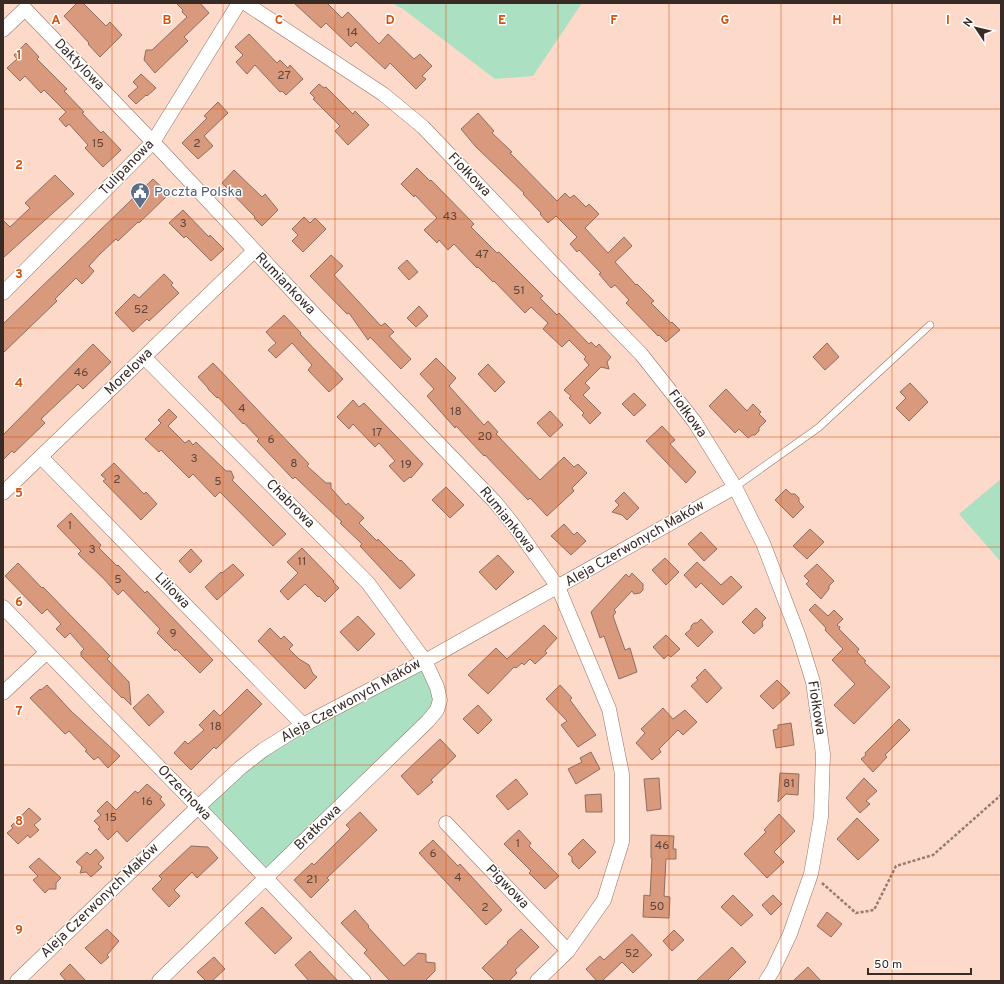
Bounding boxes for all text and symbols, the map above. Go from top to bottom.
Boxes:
north arrow [956,8,996,48]
text: A [51,13,61,29]
text: B [163,13,172,29]
text: C [275,13,283,29]
text: D [385,13,395,29]
text: E [498,13,506,29]
text: F [610,13,618,29]
text: G [721,13,730,29]
text: H [832,13,842,29]
text: I [946,13,950,29]
text: N [961,16,977,30]
house number: 14 [346,25,358,41]
street label: Daktylowa [50,36,108,94]
text: 1 [16,48,22,64]
house number: 27 [277,68,291,84]
house number: 15 [92,136,104,152]
street label: Tulipanowa [96,136,158,200]
house number: 2 [193,136,201,152]
street label: Fiołkowa [444,149,494,201]
text: 2 [15,158,23,174]
public building icon: Poczta Polska [129,181,151,209]
place label: Poczta Polska [154,184,242,201]
house number: 43 [443,209,457,225]
house number: 3 [179,216,187,232]
house number: 47 [475,247,489,263]
street label: Rumiankowa [251,249,319,319]
text: 3 [15,267,23,283]
house number: 51 [513,283,525,299]
house number: 52 [134,302,148,318]
street label: Morelowa [101,345,157,399]
house number: 46 [74,365,88,381]
text: 4 [15,376,23,392]
street label: Fiołkowa [664,387,710,441]
house number: 4 [238,401,246,417]
house number: 18 [450,404,462,420]
house number: 17 [372,425,382,441]
house number: 20 [477,429,493,445]
house number: 6 [267,432,275,448]
house number: 3 [190,451,198,467]
house number: 8 [290,456,298,472]
house number: 19 [400,457,412,473]
house number: 2 [113,472,121,488]
house number: 5 [214,474,222,490]
street label: Chabrowa [262,476,318,532]
street label: Rumiankowa [475,484,539,556]
text: 5 [15,486,23,502]
street label: Aleja Czerwonych Maków [562,497,708,591]
house number: 1 [68,518,72,534]
house number: 3 [88,542,96,558]
house number: 11 [298,554,306,570]
street label: Liliowa [151,569,193,613]
house number: 5 [114,572,122,588]
text: 6 [15,595,23,611]
house number: 9 [169,626,177,642]
street label: Aleja Czerwonych Maków [278,655,424,747]
street label: Fiołkowa [803,680,829,736]
text: 7 [16,704,23,720]
house number: 18 [210,719,222,735]
street label: Orzechowa [153,762,215,824]
house number: 81 [783,776,795,792]
house number: 16 [141,794,153,810]
street label: Bratkowa [291,802,345,854]
house number: 15 [105,810,117,826]
text: 8 [15,814,23,830]
house number: 1 [516,836,520,852]
house number: 46 [655,838,669,854]
street label: Aleja Czerwonych Maków [37,840,163,962]
house number: 6 [429,846,437,862]
street label: Pigwowa [482,861,532,913]
house number: 4 [454,870,462,886]
house number: 21 [306,872,318,888]
house number: 50 [649,899,665,915]
house number: 2 [481,900,489,916]
text: 9 [15,923,23,939]
house number: 52 [625,946,639,962]
scale bar [868,950,971,976]
text: 50 m [874,957,902,973]

